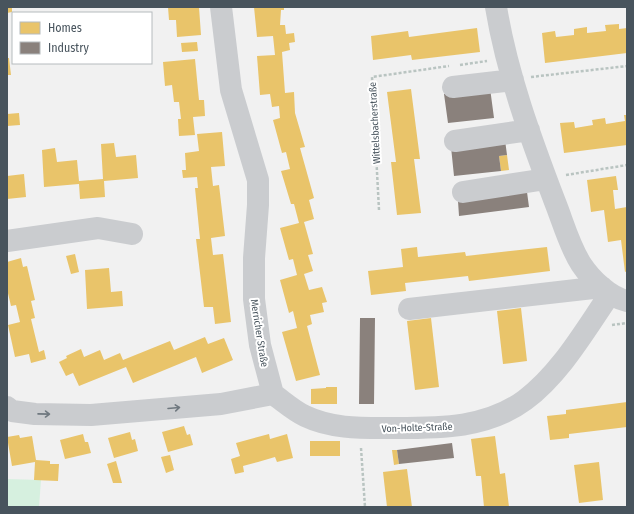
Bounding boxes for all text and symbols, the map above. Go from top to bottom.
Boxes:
legend [12,12,152,64]
text: Homes [48,21,82,35]
text: Industry [48,41,89,55]
street label: Wittelsbacherstraße [367,82,383,164]
street label: Merricher Straße [248,298,270,368]
one-way arrow [167,404,180,412]
one-way arrow [37,411,50,418]
street label: Von-Holte-Straße [381,421,453,435]

